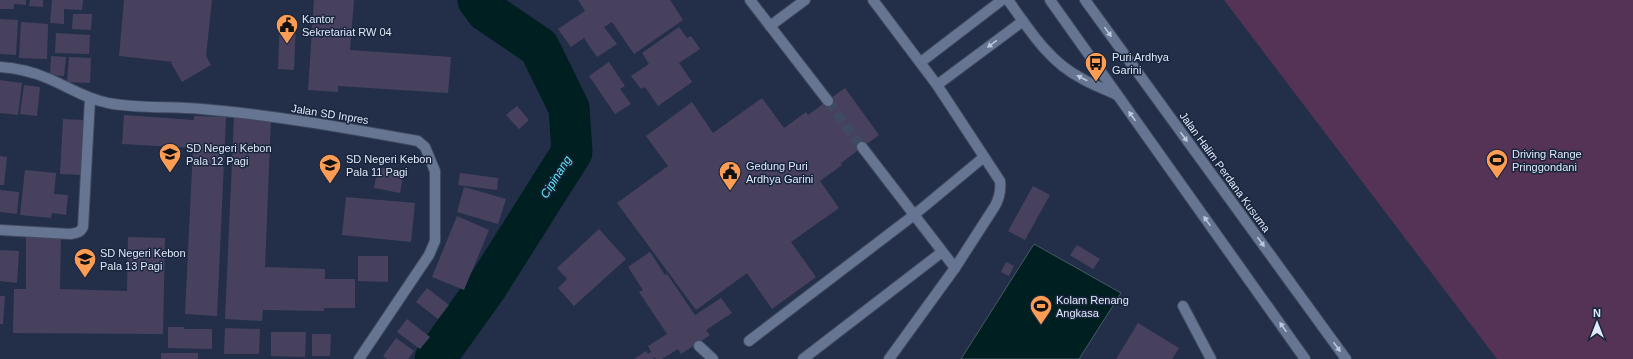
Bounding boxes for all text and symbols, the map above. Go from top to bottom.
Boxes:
public building icon: Kantor Sekretariat RW 04 [274,12,300,45]
place label: Kantor Sekretariat RW 04 [302,13,392,38]
one-way arrow [1104,26,1112,37]
one-way arrow [987,40,997,48]
bus stop icon: Puri Ardhya Garini [1083,50,1109,83]
place label: Puri Ardhya Garini [1112,51,1170,76]
one-way arrow [1076,75,1088,82]
street label: Jalan SD Inpres [290,102,370,126]
one-way arrow [1128,110,1136,121]
street label: Jalan Halim Perdana Kusuma [1177,110,1273,235]
one-way arrow [1180,131,1188,142]
school or university icon: SD Negeri Kebon Pala 12 Pagi [157,141,183,174]
place label: SD Negeri Kebon Pala 12 Pagi [186,142,272,167]
sports icon: Driving Range Pringgondani [1484,147,1510,180]
place label: Driving Range Pringgondani [1512,148,1582,173]
school or university icon: SD Negeri Kebon Pala 11 Pagi [317,152,343,185]
place label: SD Negeri Kebon Pala 11 Pagi [346,153,432,178]
water label: Cipinang [538,153,575,201]
public building icon: Gedung Puri Ardhya Garini [717,159,743,192]
place label: Gedung Puri Ardhya Garini [746,160,813,185]
one-way arrow [1203,216,1211,227]
one-way arrow [1257,236,1265,247]
school or university icon: SD Negeri Kebon Pala 13 Pagi [72,246,98,279]
place label: SD Negeri Kebon Pala 13 Pagi [100,247,186,272]
sports icon: Kolam Renang Angkasa [1028,293,1054,326]
place label: Kolam Renang Angkasa [1056,294,1129,319]
north arrow [1577,303,1617,343]
text: N [1593,307,1601,319]
one-way arrow [1279,322,1287,333]
one-way arrow [1333,341,1341,352]

